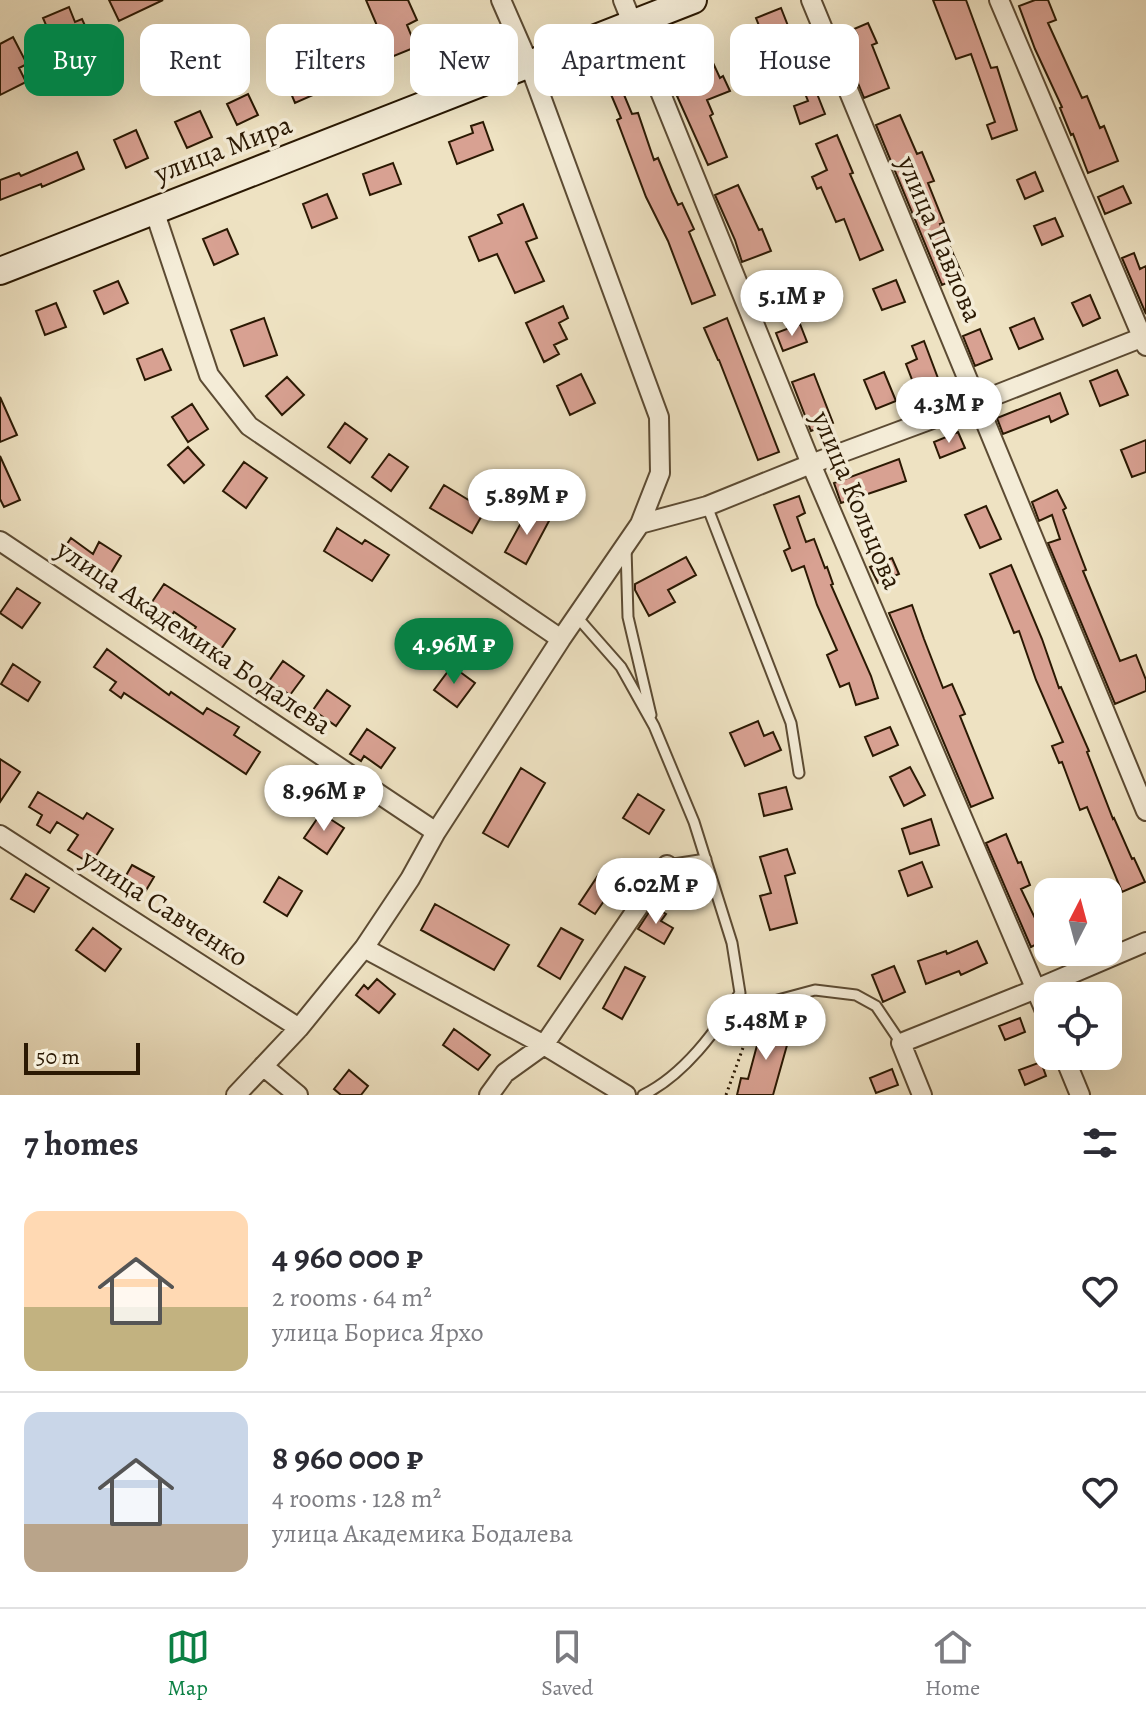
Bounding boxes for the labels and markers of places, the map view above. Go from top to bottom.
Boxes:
pin: 5.1M ₽ [727,270,857,338]
pin: 4.3M ₽ [884,377,1014,445]
pin: 5.89M ₽ [453,469,601,537]
pin: 4.96M ₽ [380,618,528,686]
pin: 8.96M ₽ [250,765,398,833]
pin: 6.02M ₽ [582,858,730,926]
pin: 5.48M ₽ [692,994,840,1062]

